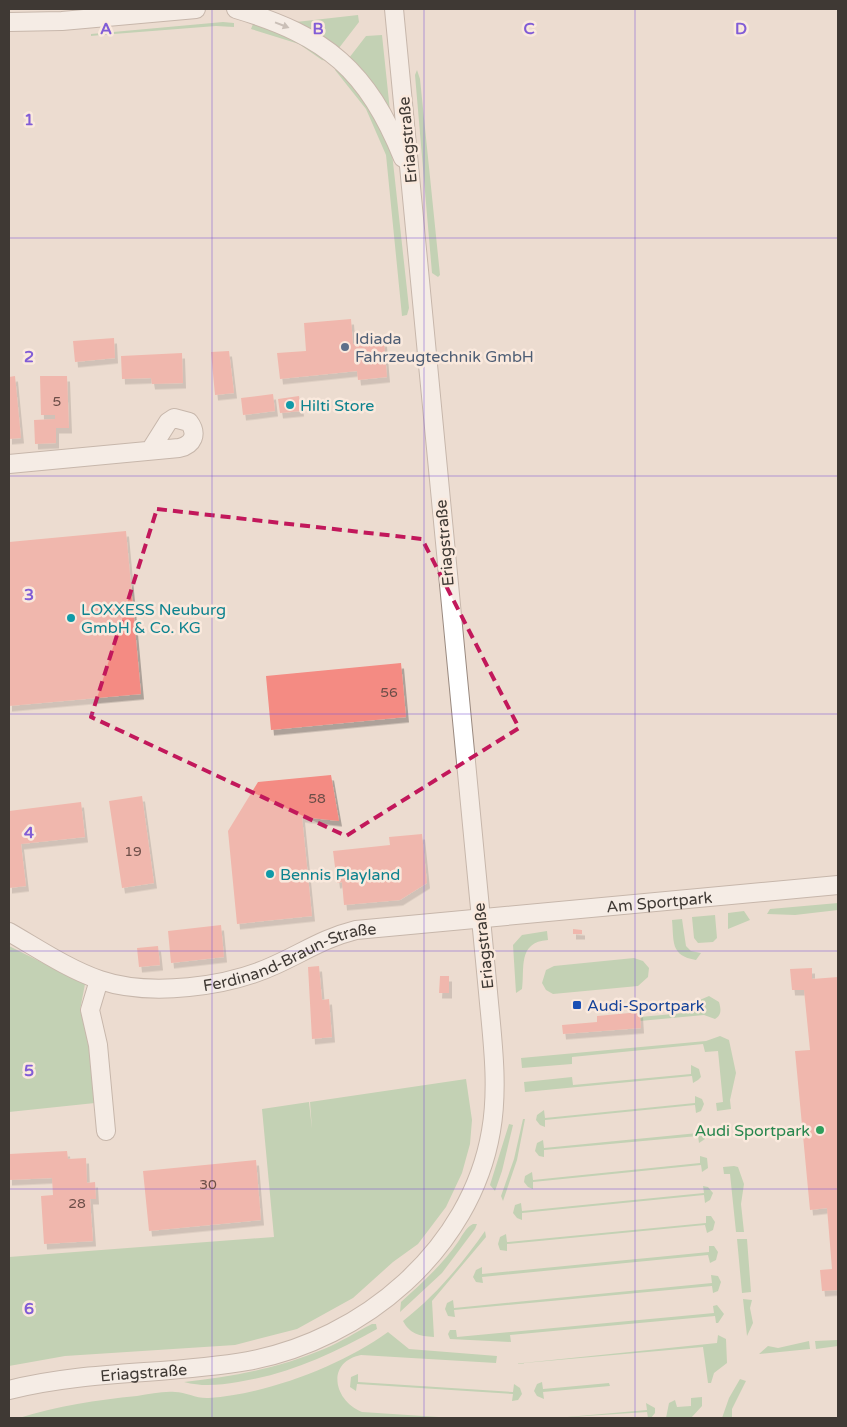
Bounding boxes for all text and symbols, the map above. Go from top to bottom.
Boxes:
text: A [100,19,112,39]
text: B [312,19,324,39]
text: C [523,19,535,39]
text: D [735,19,747,39]
one-way arrow [275,21,289,29]
street label: Eriagstraße [394,96,422,184]
text: 1 [24,110,34,130]
place label: Idiada Fahrzeugtechnik GmbH [355,329,534,367]
marker: Idiada Fahrzeugtechnik GmbH [339,341,351,353]
text: 2 [24,347,34,367]
house number: 5 [53,393,61,410]
place label: Hilti Store [300,396,374,416]
marker: Hilti Store [284,399,296,411]
street label: Eriagstraße [431,499,459,587]
text: 3 [24,585,34,605]
place label: LOXXESS Neuburg GmbH & Co. KG [81,600,226,638]
marker: LOXXESS Neuburg GmbH & Co. KG [65,612,77,624]
house number: 56 [380,684,398,701]
house number: 58 [308,790,326,807]
text: 4 [24,823,34,843]
house number: 19 [124,843,142,860]
place label: Bennis Playland [280,865,400,885]
marker: Bennis Playland [264,868,276,880]
street label: Am Sportpark [605,888,713,918]
street label: Eriagstraße [470,902,498,990]
street label: Ferdinand-Braun-Straße [202,919,377,996]
place label: Audi-Sportpark [587,996,705,1016]
marker: Audi-Sportpark [571,999,583,1011]
text: 5 [24,1061,34,1081]
place label: Audi Sportpark [695,1121,810,1141]
marker: Audi Sportpark [814,1124,826,1136]
house number: 30 [199,1176,217,1193]
house number: 28 [68,1195,86,1212]
text: 6 [24,1299,34,1319]
street label: Eriagstraße [99,1360,188,1386]

